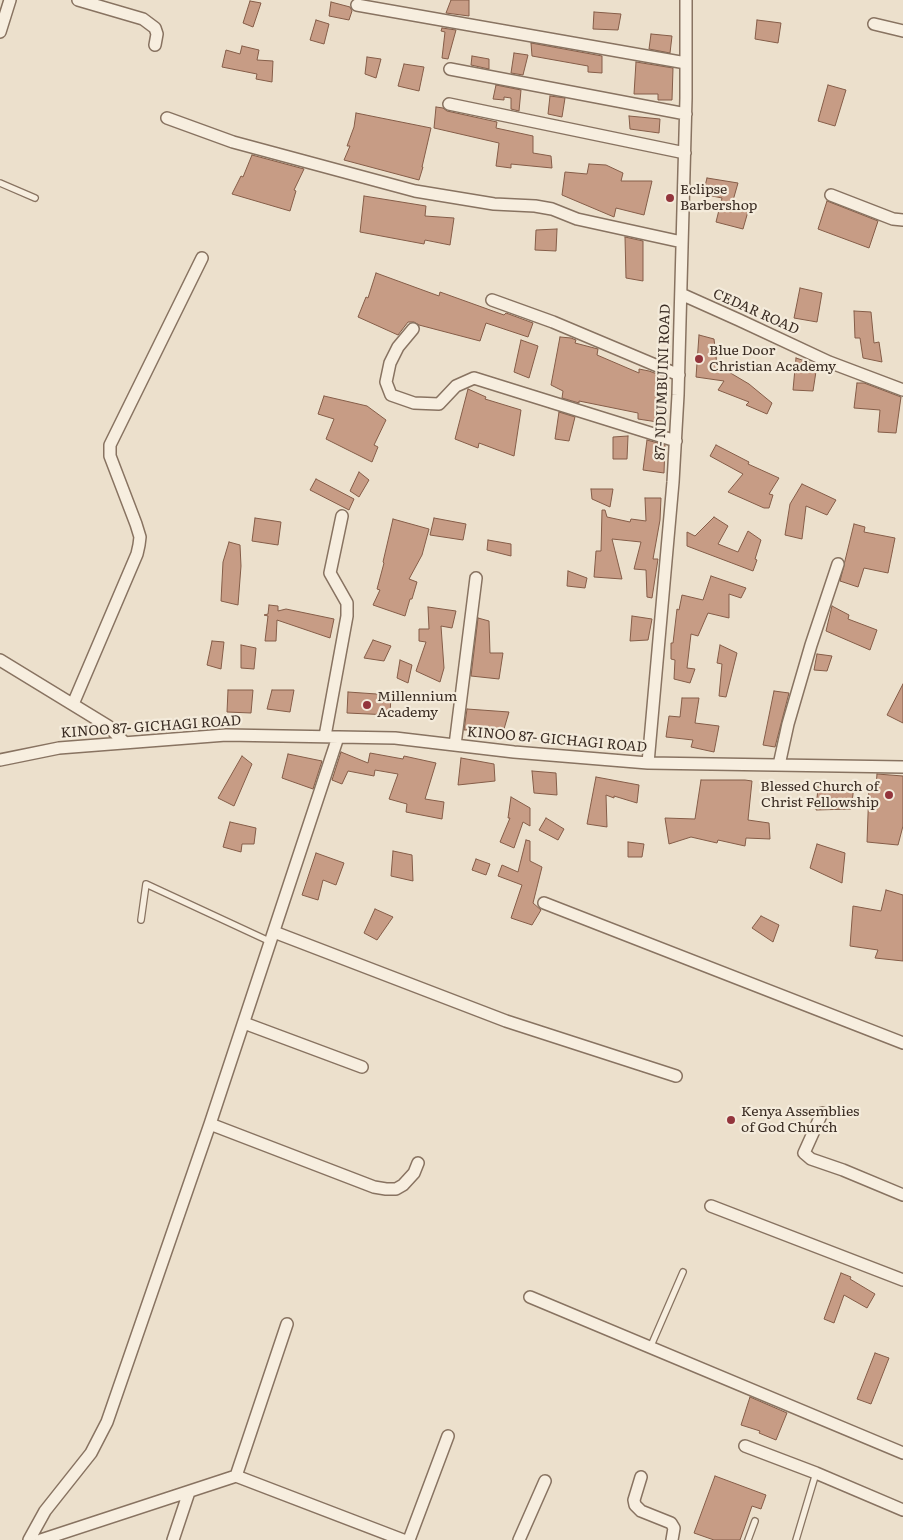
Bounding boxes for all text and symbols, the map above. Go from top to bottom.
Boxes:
place label: Eclipse Barbershop [680,182,757,214]
marker: Eclipse Barbershop [664,192,676,204]
street label: CEDAR ROAD [710,286,802,338]
street label: 87- NDUMBUINI ROAD [652,304,674,460]
place label: Blue Door Christian Academy [709,343,836,376]
marker: Blue Door Christian Academy [693,353,705,365]
place label: Millennium Academy [377,689,457,722]
marker: Millennium Academy [361,699,373,711]
street label: KINOO 87- GICHAGI ROAD [60,712,242,742]
street label: KINOO 87- GICHAGI ROAD [466,724,648,756]
place label: Blessed Church of Christ Fellowship [760,779,879,812]
marker: Blessed Church of Christ Fellowship [883,789,895,801]
place label: Kenya Assemblies of God Church [741,1104,859,1136]
marker: Kenya Assemblies of God Church [725,1114,737,1126]

